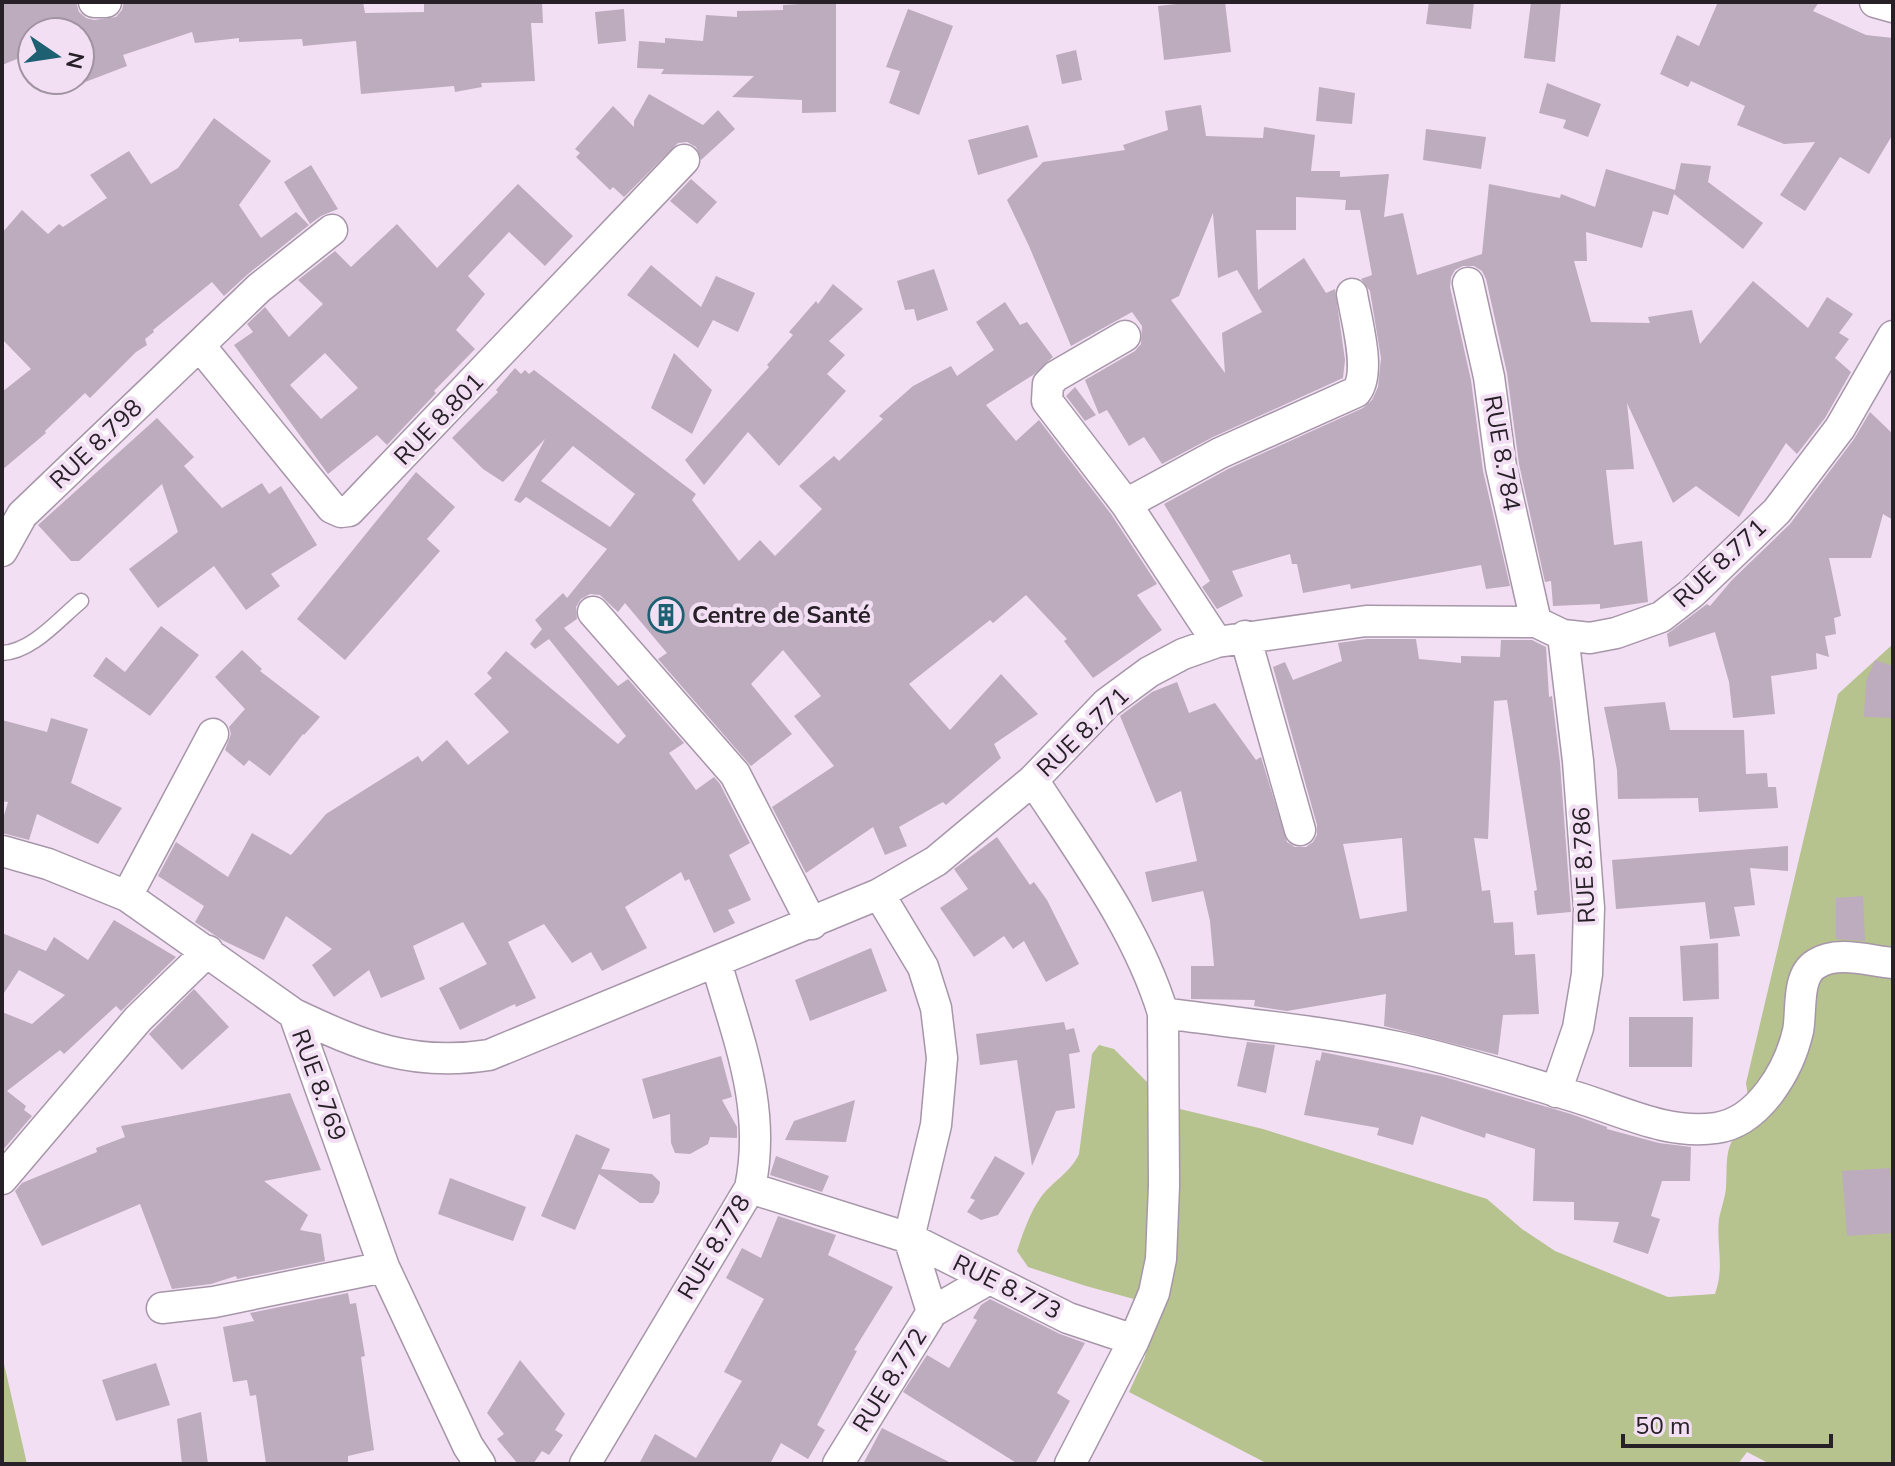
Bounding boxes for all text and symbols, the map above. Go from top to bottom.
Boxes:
north arrow [16,16,96,96]
text: N [58,49,91,72]
street label: RUE 8.801 [387,366,491,472]
street label: RUE 8.798 [43,392,149,496]
street label: RUE 8.784 [1476,393,1528,513]
street label: RUE 8.771 [1666,511,1774,615]
building icon: Centre de Santé [647,596,685,634]
place label: Centre de Santé [692,599,871,631]
street label: RUE 8.771 [1030,680,1136,784]
street label: RUE 8.786 [1565,806,1603,924]
street label: RUE 8.769 [284,1025,354,1145]
street label: RUE 8.778 [670,1189,758,1305]
street label: RUE 8.773 [948,1247,1066,1327]
street label: RUE 8.772 [845,1322,935,1438]
scale bar [1623,1398,1831,1448]
text: 50 m [1635,1410,1691,1442]

